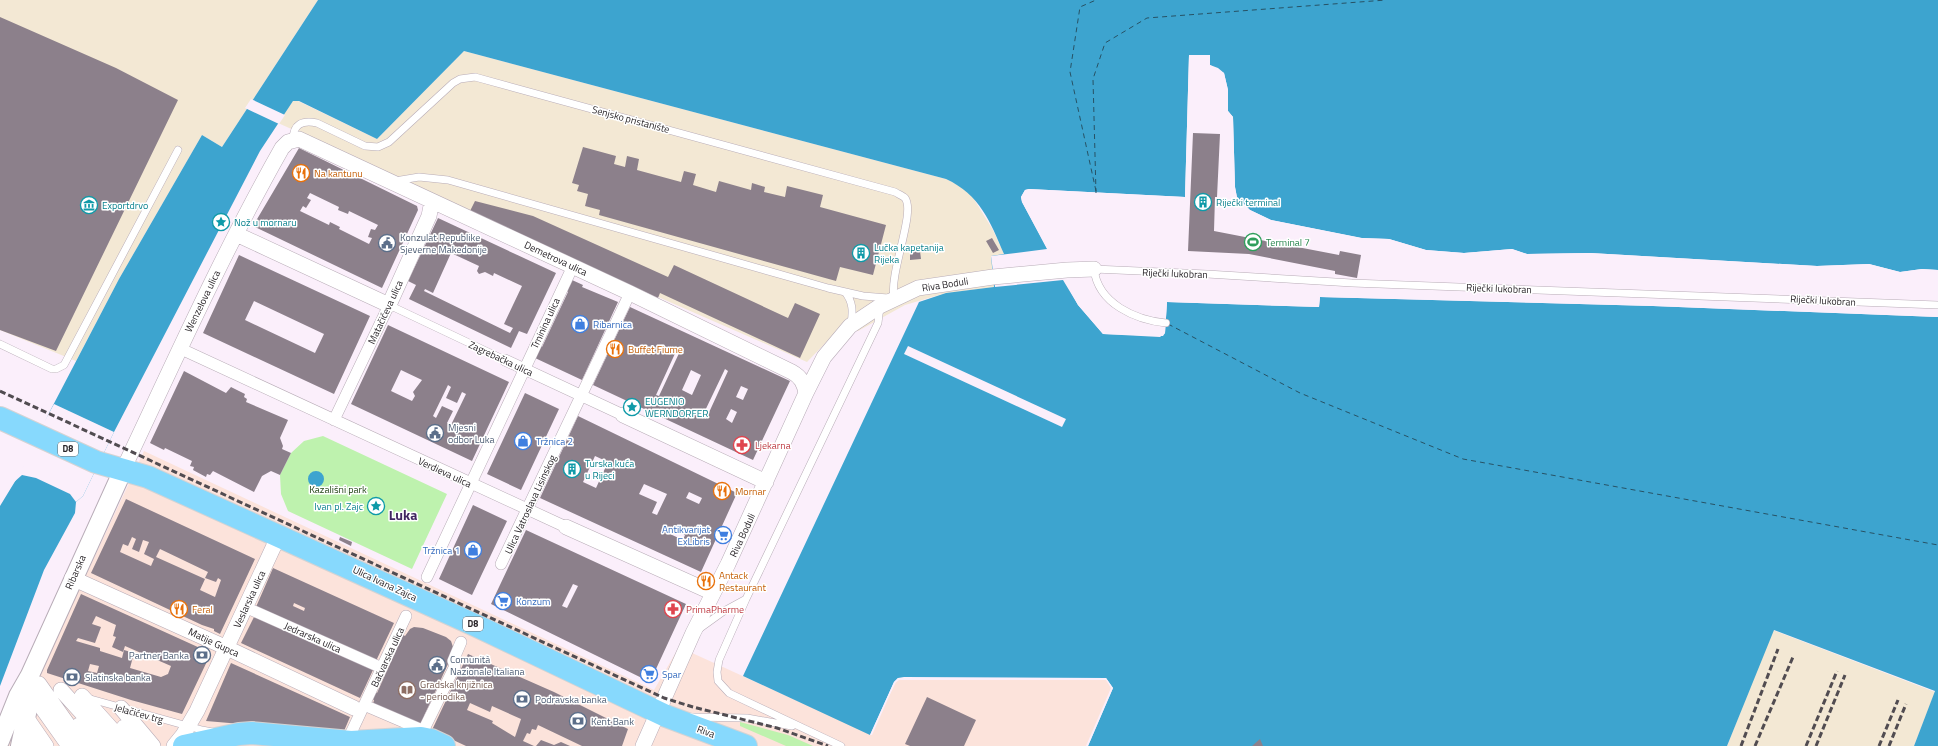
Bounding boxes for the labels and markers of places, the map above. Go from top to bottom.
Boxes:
restaurant icon: Na kantunu [291,163,311,183]
place label: Na kantunu [314,166,363,181]
building icon: Riječki terminal [1193,192,1213,212]
museum icon: Exportdrvo [79,195,99,215]
place label: Riječki terminal [1216,195,1280,210]
place label: Exportdrvo [102,198,148,213]
place icon: Nož u mornaru [211,212,231,232]
place label: Nož u mornaru [234,215,296,230]
place label: Konzulat Republike Sjeverne Makedonije [400,230,487,257]
sports icon: Terminal 7 [1243,232,1263,252]
public building icon: Konzulat Republike Sjeverne Makedonije [377,233,397,253]
place label: Terminal 7 [1266,235,1310,250]
place label: Lučka kapetanija Rijeka [874,240,944,267]
building icon: Lučka kapetanija Rijeka [851,243,871,263]
shop icon: Ribarnica [570,314,590,334]
place label: Ribarnica [593,317,632,332]
restaurant icon: Buffet Fiume [605,339,625,359]
place label: Buffet Fiume [628,342,683,357]
place label: EUGENIO WERNDORFER [645,394,708,421]
place icon: EUGENIO WERNDORFER [622,397,642,417]
place label: Mjesni odbor Luka [448,420,495,447]
public building icon: Mjesni odbor Luka [425,423,445,443]
shop icon: Tržnica 2 [513,431,533,451]
place label: Tržnica 2 [536,434,573,449]
pharmacy icon: Ljekarna [732,435,752,455]
place label: Ljekarna [755,438,791,453]
place label: Turska kuća u Rijeci [585,456,634,483]
building icon: Turska kuća u Rijeci [562,459,582,479]
restaurant icon: Mornar [712,481,732,501]
place label: Mornar [735,484,766,499]
place icon: Ivan pl. Zajc [366,496,386,516]
place label: Ivan pl. Zajc [314,499,363,514]
place label: Antikvarijat ExLibris [662,522,710,549]
supermarket icon: Antikvarijat ExLibris [713,525,733,545]
shop icon: Tržnica 1 [463,540,483,560]
place label: Tržnica 1 [423,543,460,558]
place label: Antack Restaurant [719,568,766,595]
restaurant icon: Antack Restaurant [696,571,716,591]
supermarket icon: Konzum [493,591,513,611]
place label: Konzum [516,594,550,609]
restaurant icon: Feral [169,599,189,619]
pharmacy icon: PrimaPharme [663,599,683,619]
place label: Feral [192,602,213,617]
place label: PrimaPharme [686,602,744,617]
bank icon: Partner Banka [192,645,212,665]
place label: Partner Banka [129,648,189,663]
place label: Comunità Nazionale Italiana [450,652,525,679]
public building icon: Comunità Nazionale Italiana [427,655,447,675]
supermarket icon: Spar [639,664,659,684]
bank icon: Slatinska banka [62,667,82,687]
place label: Spar [662,667,682,682]
place label: Slatinska banka [85,670,151,685]
place label: Gradska knjižnica - periodika [420,677,493,704]
library icon: Gradska knjižnica - periodika [397,680,417,700]
bank icon: Podravska banka [512,689,532,709]
place label: Podravska banka [535,692,607,707]
bank icon: Kent Bank [568,711,588,731]
place label: Kent Bank [591,714,634,729]

